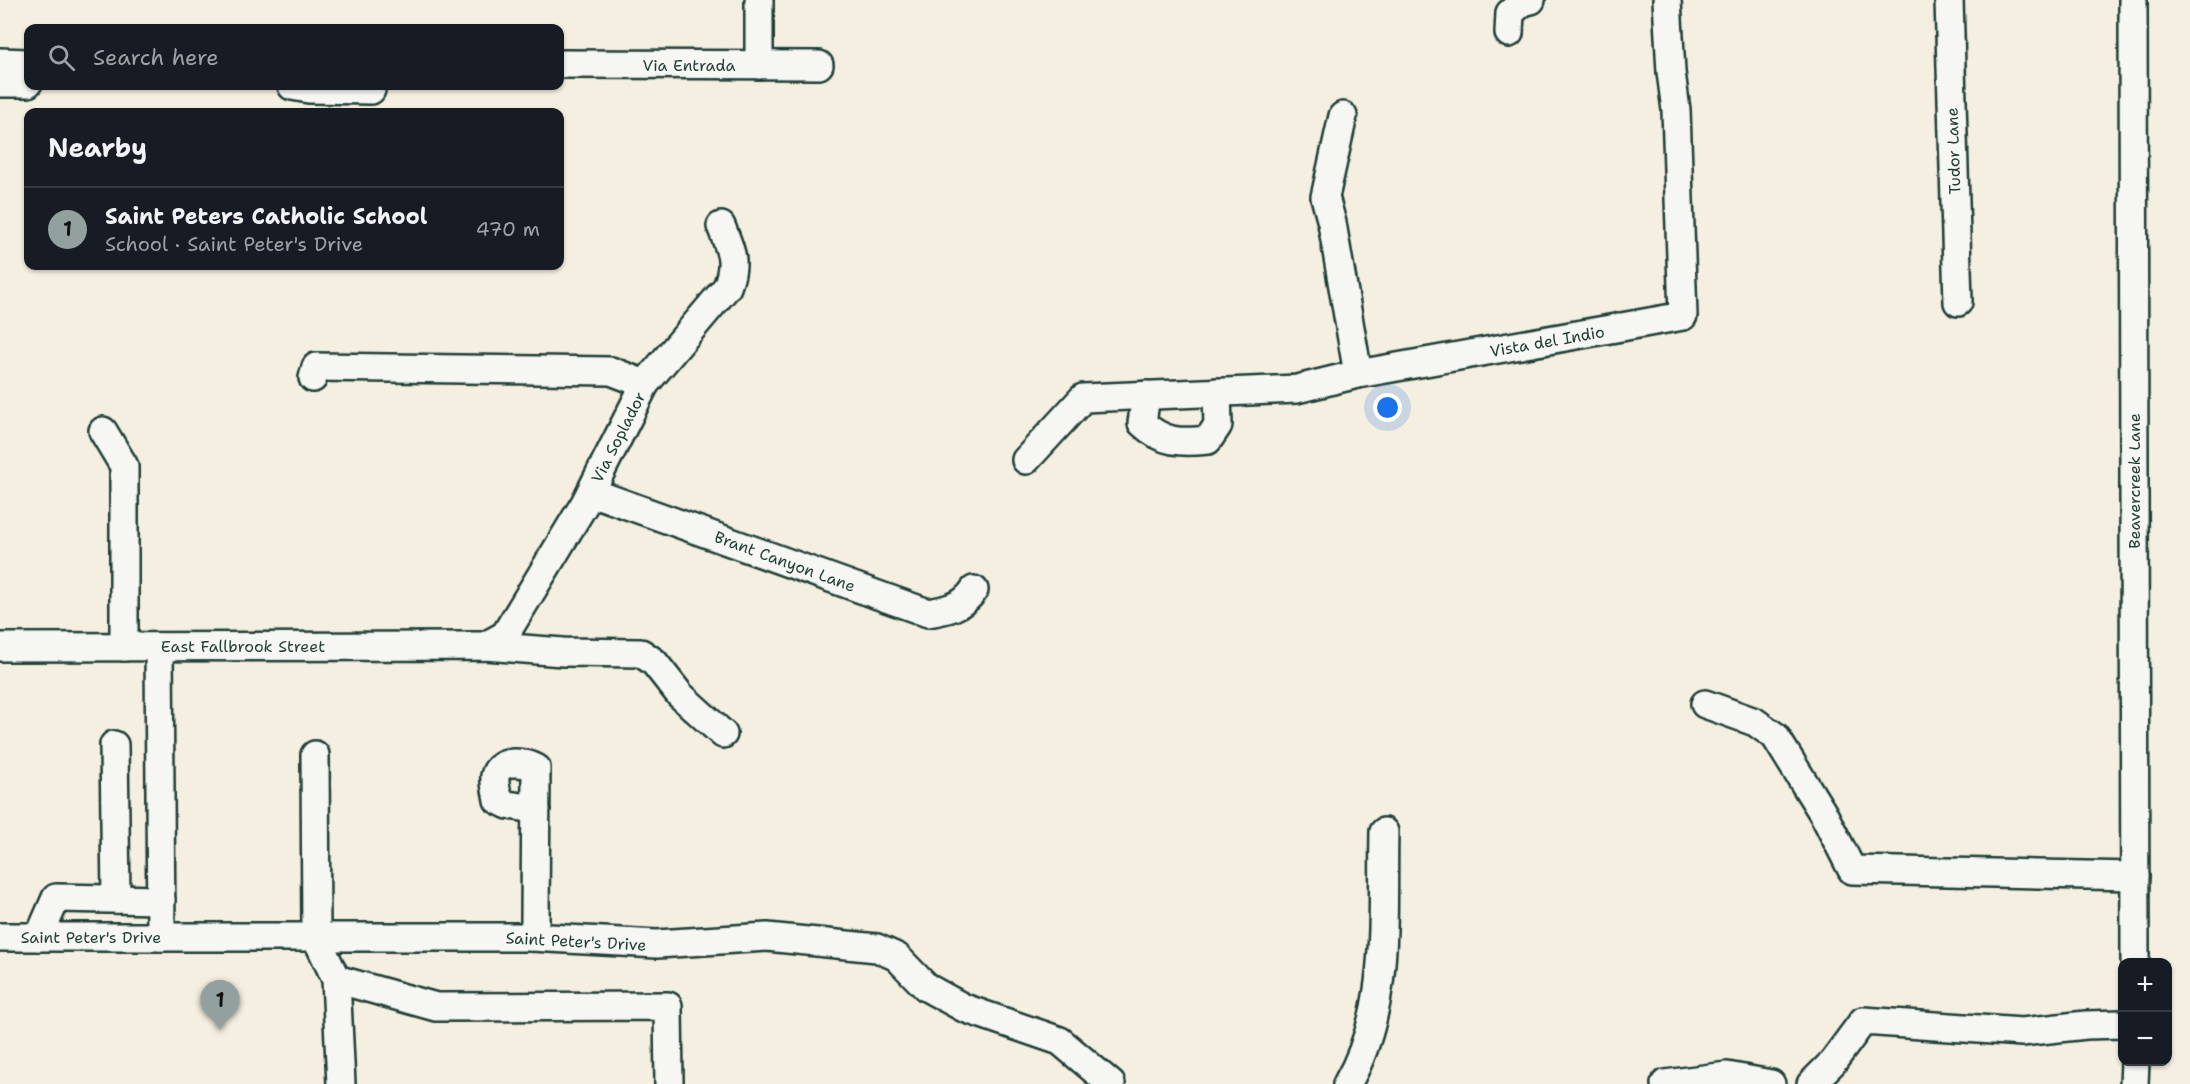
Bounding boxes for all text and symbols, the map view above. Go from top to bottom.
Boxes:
search box [24,24,564,90]
icon: search [45,41,78,74]
text: Search here [93,43,219,72]
street label: Via Entrada [643,55,736,76]
street label: Tudor Lane [1941,107,1966,195]
text: Nearby [48,130,147,165]
text: Saint Peters Catholic School [105,202,427,231]
text: 1 [63,216,72,242]
text: 470 m [476,216,540,242]
text: School · Saint Peter's Drive [105,231,363,257]
street label: Vista del Indio [1488,321,1606,362]
street label: Via Soplador [587,388,650,486]
your location [1373,393,1402,422]
street label: Beavercreek Lane [2124,413,2145,549]
street label: Brant Canyon Lane [711,526,858,597]
street label: East Fallbrook Street [161,636,325,657]
street label: Saint Peter's Drive [21,927,161,948]
street label: Saint Peter's Drive [505,927,647,956]
map controls [2118,958,2172,1066]
button: + [2118,958,2172,1012]
pin: 1 [200,980,240,1030]
button: − [2118,1012,2172,1066]

